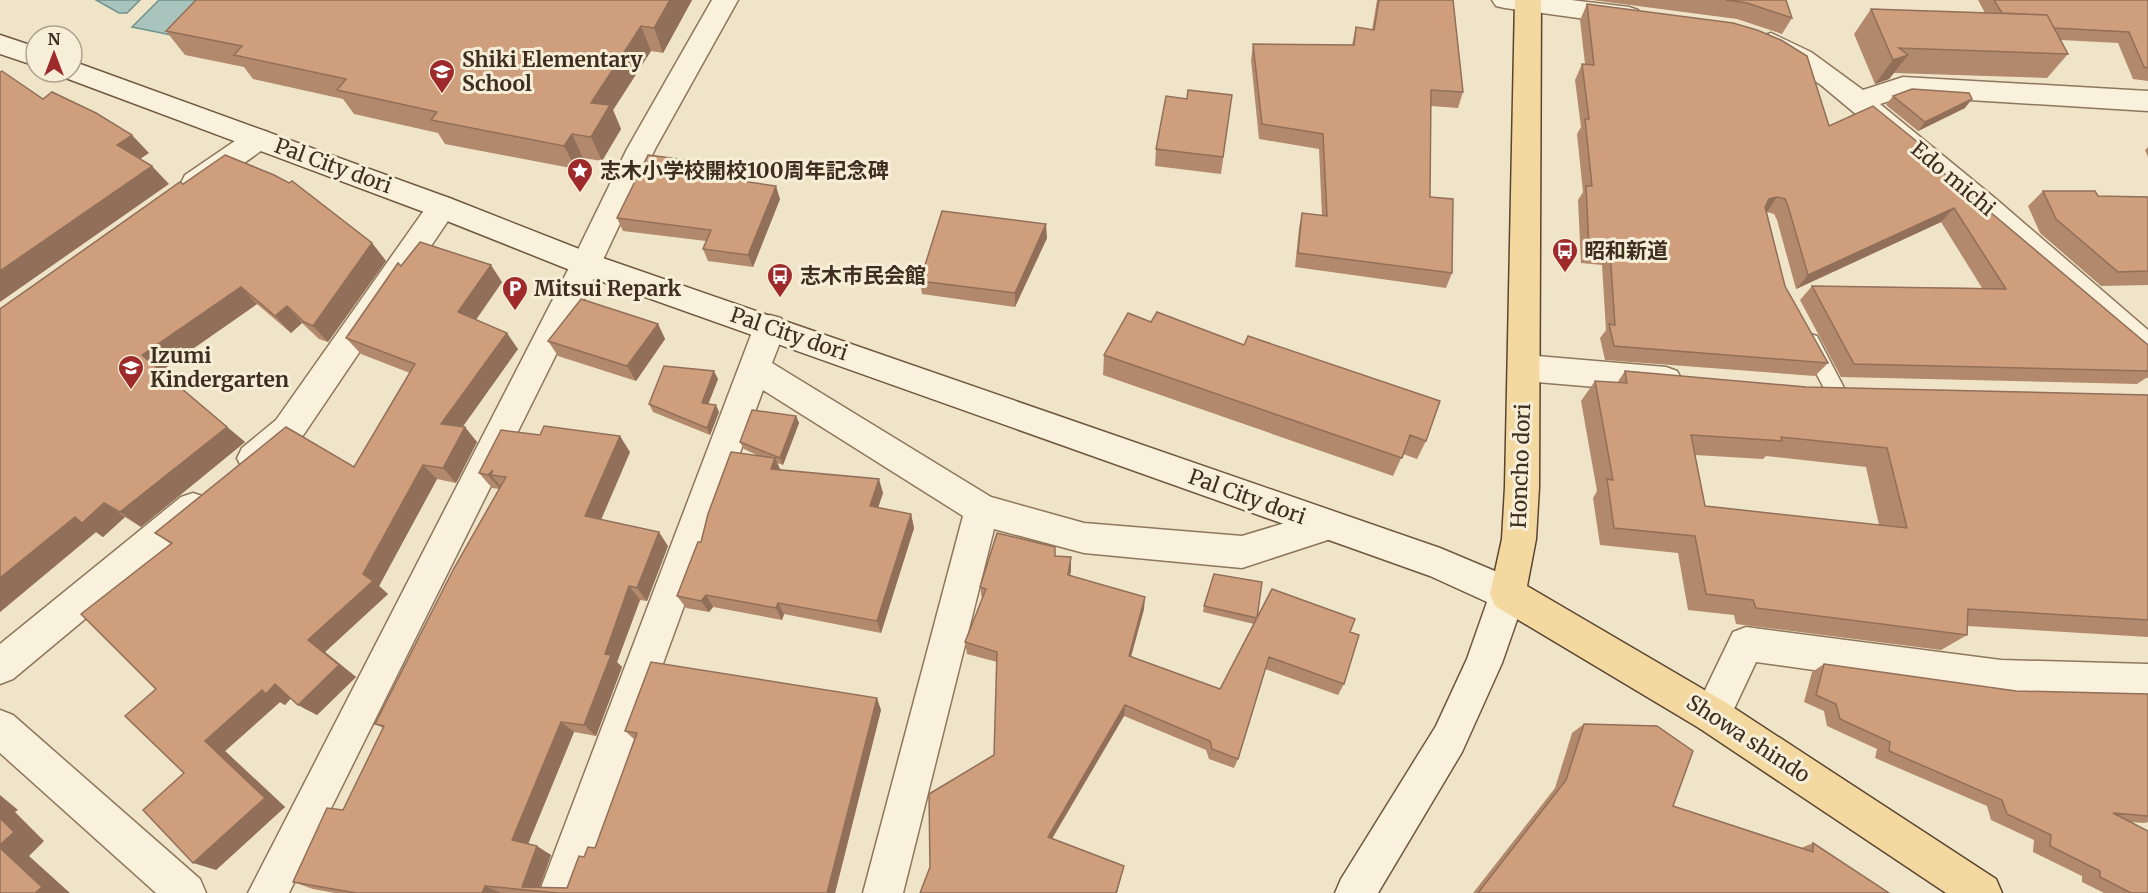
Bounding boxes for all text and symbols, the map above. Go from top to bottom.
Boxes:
north arrow [24,24,84,84]
text: N [48,29,61,49]
place label: Shiki Elementary School [462,46,643,97]
school or university icon: Shiki Elementary School [427,57,457,95]
street label: Pal City dori [271,132,396,199]
street label: Edo michi [1906,135,2001,222]
place icon: 志木小学校開校100周年記念碑 [565,156,595,194]
place label: 志木小学校開校100周年記念碑 [600,157,889,184]
bus stop icon: 昭和新道 [1550,236,1580,274]
place label: 昭和新道 [1584,237,1668,264]
bus stop icon: 志木市民会館 [765,261,795,299]
place label: 志木市民会館 [800,262,926,289]
parking icon: Mitsui Repark [500,274,530,312]
place label: Mitsui Repark [534,275,682,302]
street label: Pal City dori [727,301,852,366]
place label: Izumi Kindergarten [150,342,289,393]
school or university icon: Izumi Kindergarten [116,353,146,391]
street label: Honcho dori [1505,403,1536,529]
street label: Pal City dori [1185,463,1310,530]
street label: Showa shindo [1681,689,1815,789]

